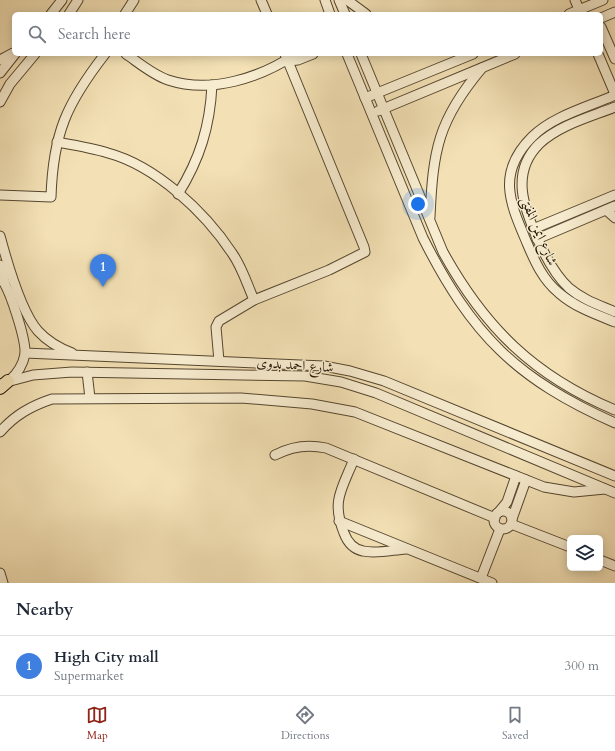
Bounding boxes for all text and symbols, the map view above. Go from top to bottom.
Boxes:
search box [12,12,603,56]
icon: search [26,23,48,45]
text: Search here [58,24,131,44]
your location [408,194,428,214]
street label: شارع ايمن المفتى [514,194,562,269]
pin: 1 [90,254,116,287]
street label: شارع احمد بدوى [256,353,334,379]
map controls [567,535,603,571]
button: layers [567,535,603,571]
text: Nearby [16,598,73,621]
text: High City mall [54,647,159,667]
text: 1 [26,657,32,675]
text: 300 m [565,657,599,675]
text: Supermarket [54,667,124,685]
tab: Map [86,704,108,743]
tab: Directions [281,704,329,743]
tab: Saved [502,704,529,743]

